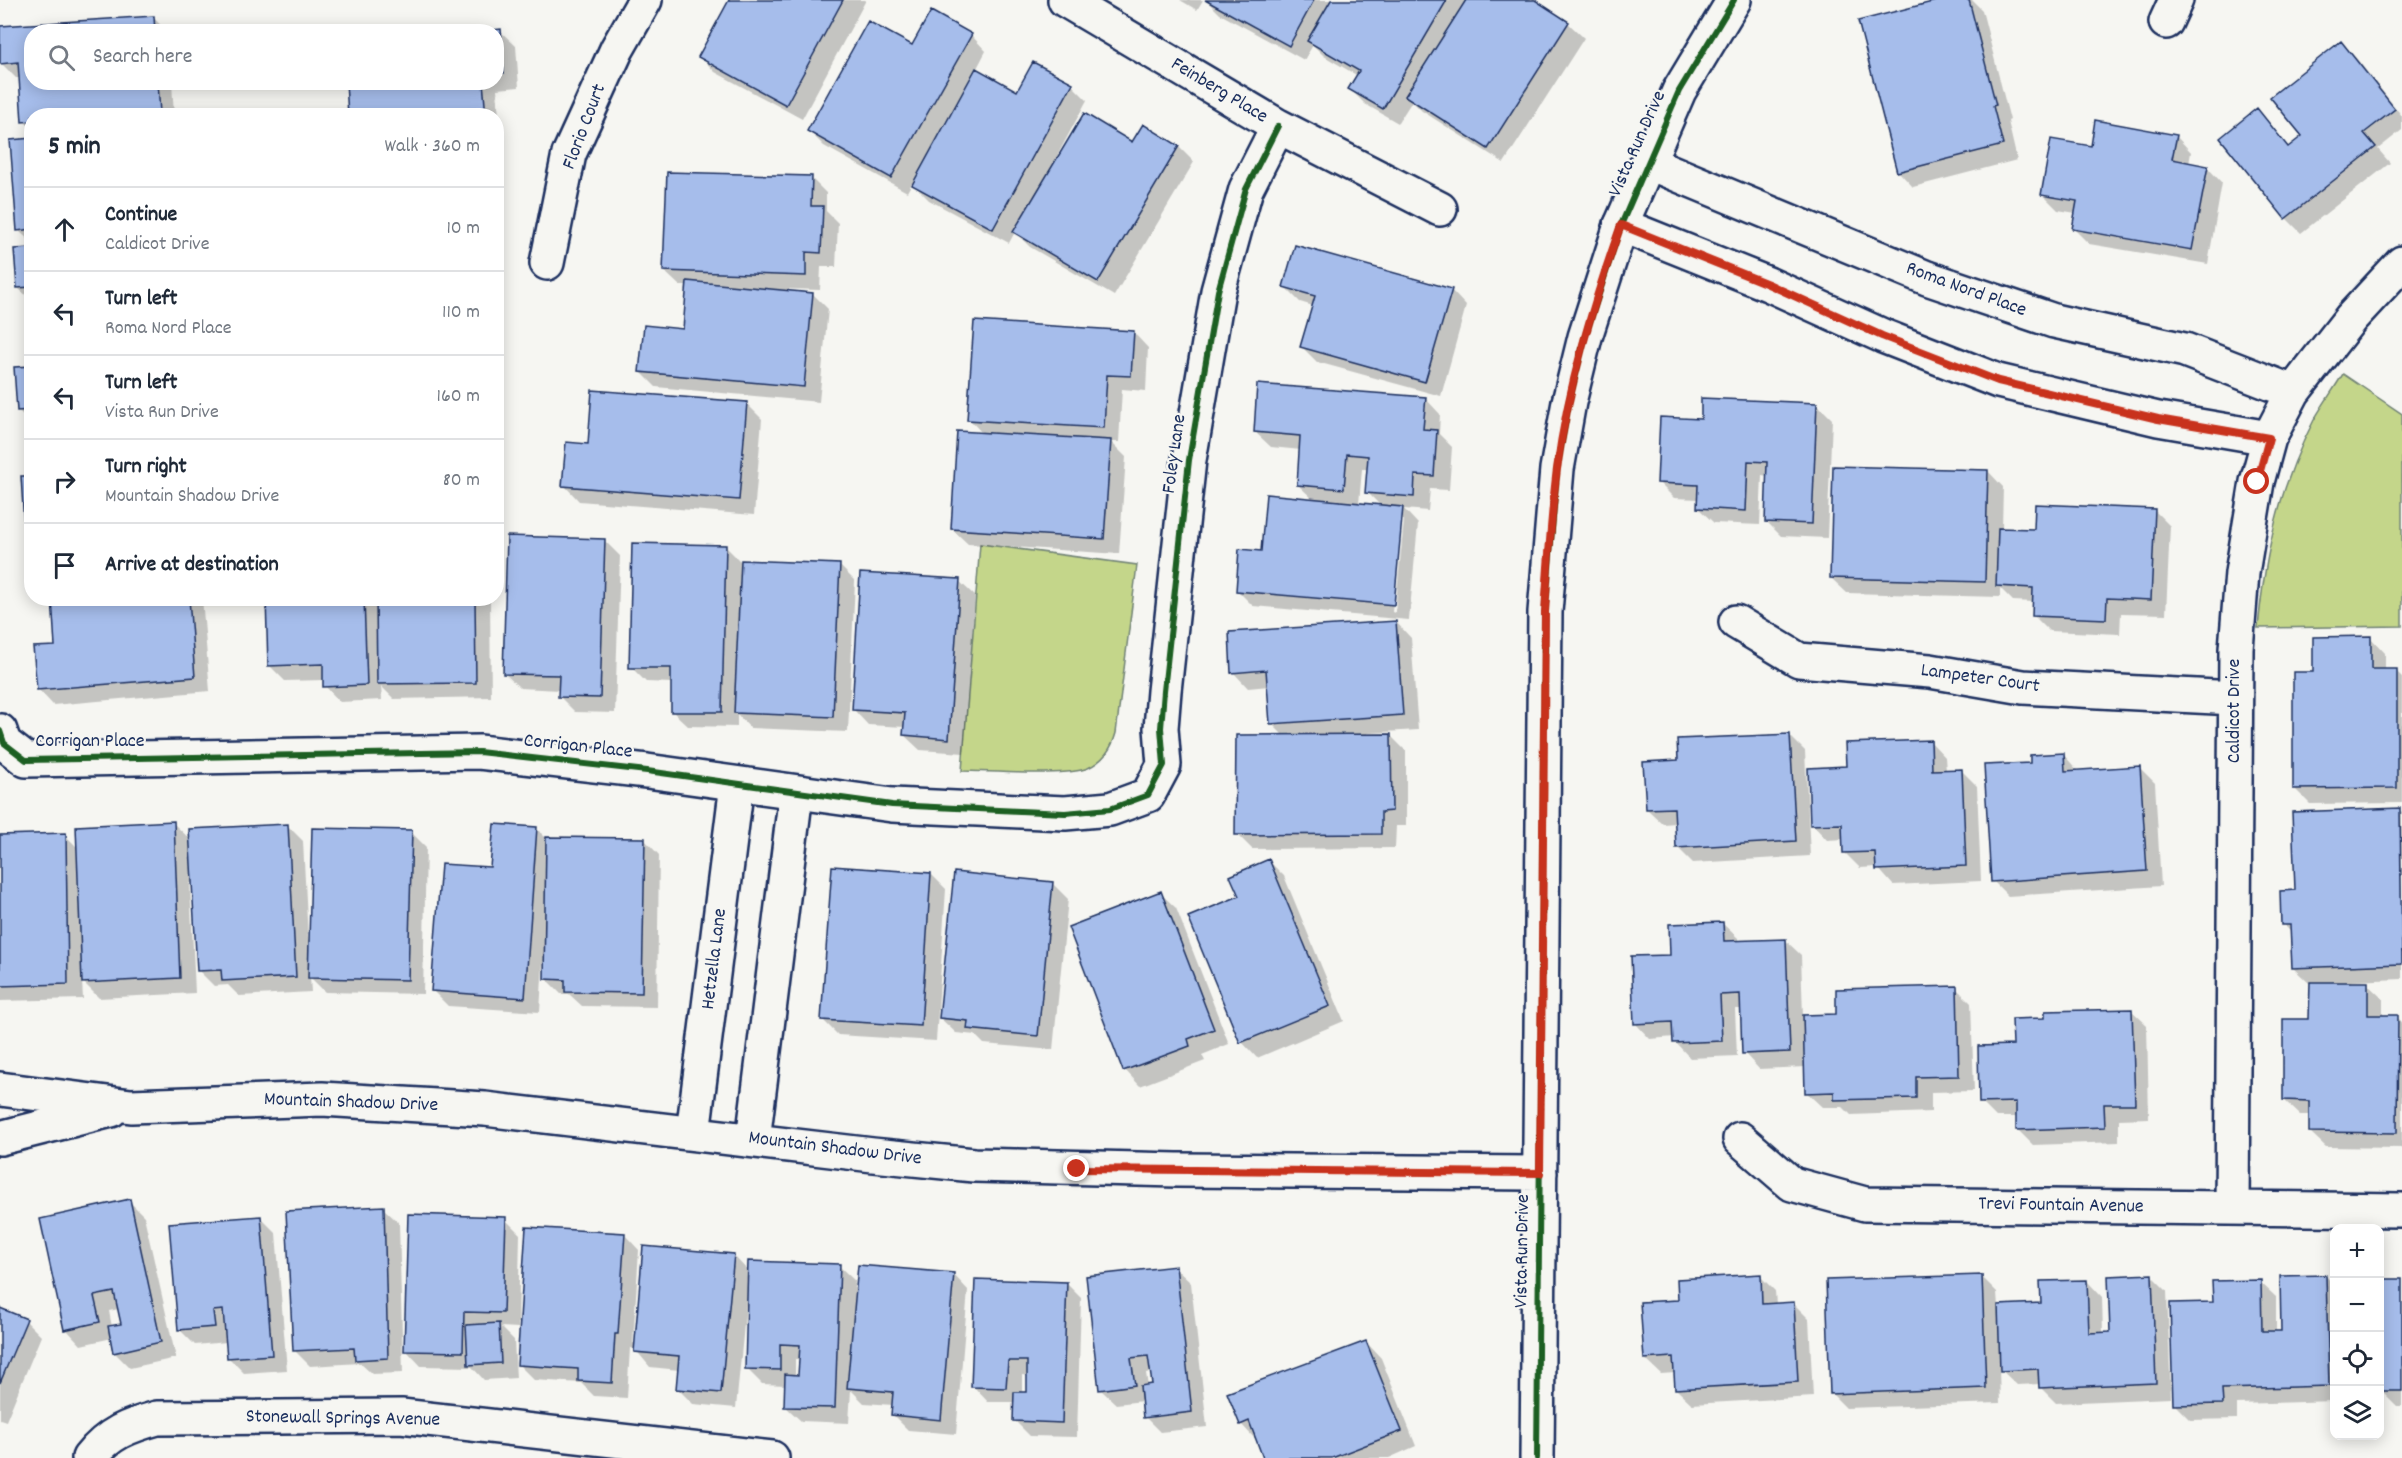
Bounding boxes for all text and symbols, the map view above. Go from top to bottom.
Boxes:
search box [24,24,504,90]
icon: search [45,41,78,74]
text: Search here [93,42,192,73]
street label: Feinberg Place [1165,51,1273,131]
street label: Florio Court [556,80,614,174]
street label: Vista Run Drive [1602,86,1674,202]
text: 5 min [48,129,101,166]
text: Walk · 360 m [385,133,480,161]
text: Continue [105,200,177,231]
icon: ahead [48,213,81,246]
text: 10 m [446,215,480,243]
text: Caldicot Drive [105,231,210,259]
street label: Roma Nord Place [1902,255,2030,325]
text: Turn left [105,284,177,315]
icon: left [48,297,81,330]
text: 110 m [442,299,480,327]
text: Roma Nord Place [105,315,232,343]
text: Turn left [105,368,177,399]
icon: left [48,381,81,414]
text: 160 m [437,383,480,411]
text: Vista Run Drive [105,399,219,427]
street label: Foley Lane [1156,412,1194,495]
text: Turn right [105,452,187,483]
icon: right [48,465,81,498]
text: 80 m [443,467,480,495]
route start [2243,468,2269,494]
text: Mountain Shadow Drive [105,483,279,511]
icon: arrive [48,549,81,582]
text: Arrive at destination [105,550,279,581]
street label: Lampeter Court [1919,657,2041,701]
street label: Caldicot Drive [2221,659,2249,763]
street label: Corrigan Place [522,727,634,767]
street label: Corrigan Place [35,728,145,756]
street label: Hetzella Lane [695,907,735,1011]
street label: Mountain Shadow Drive [263,1086,439,1120]
street label: Mountain Shadow Drive [747,1124,923,1174]
route end [1063,1155,1089,1181]
street label: Trevi Fountain Avenue [1978,1191,2144,1221]
street label: Vista Run Drive [1508,1194,1538,1308]
map controls [2330,1224,2384,1440]
button: + [2330,1224,2384,1278]
button: − [2330,1278,2384,1332]
button: locate [2330,1332,2384,1386]
button: layers [2330,1386,2384,1440]
street label: Stonewall Springs Avenue [246,1403,441,1435]

